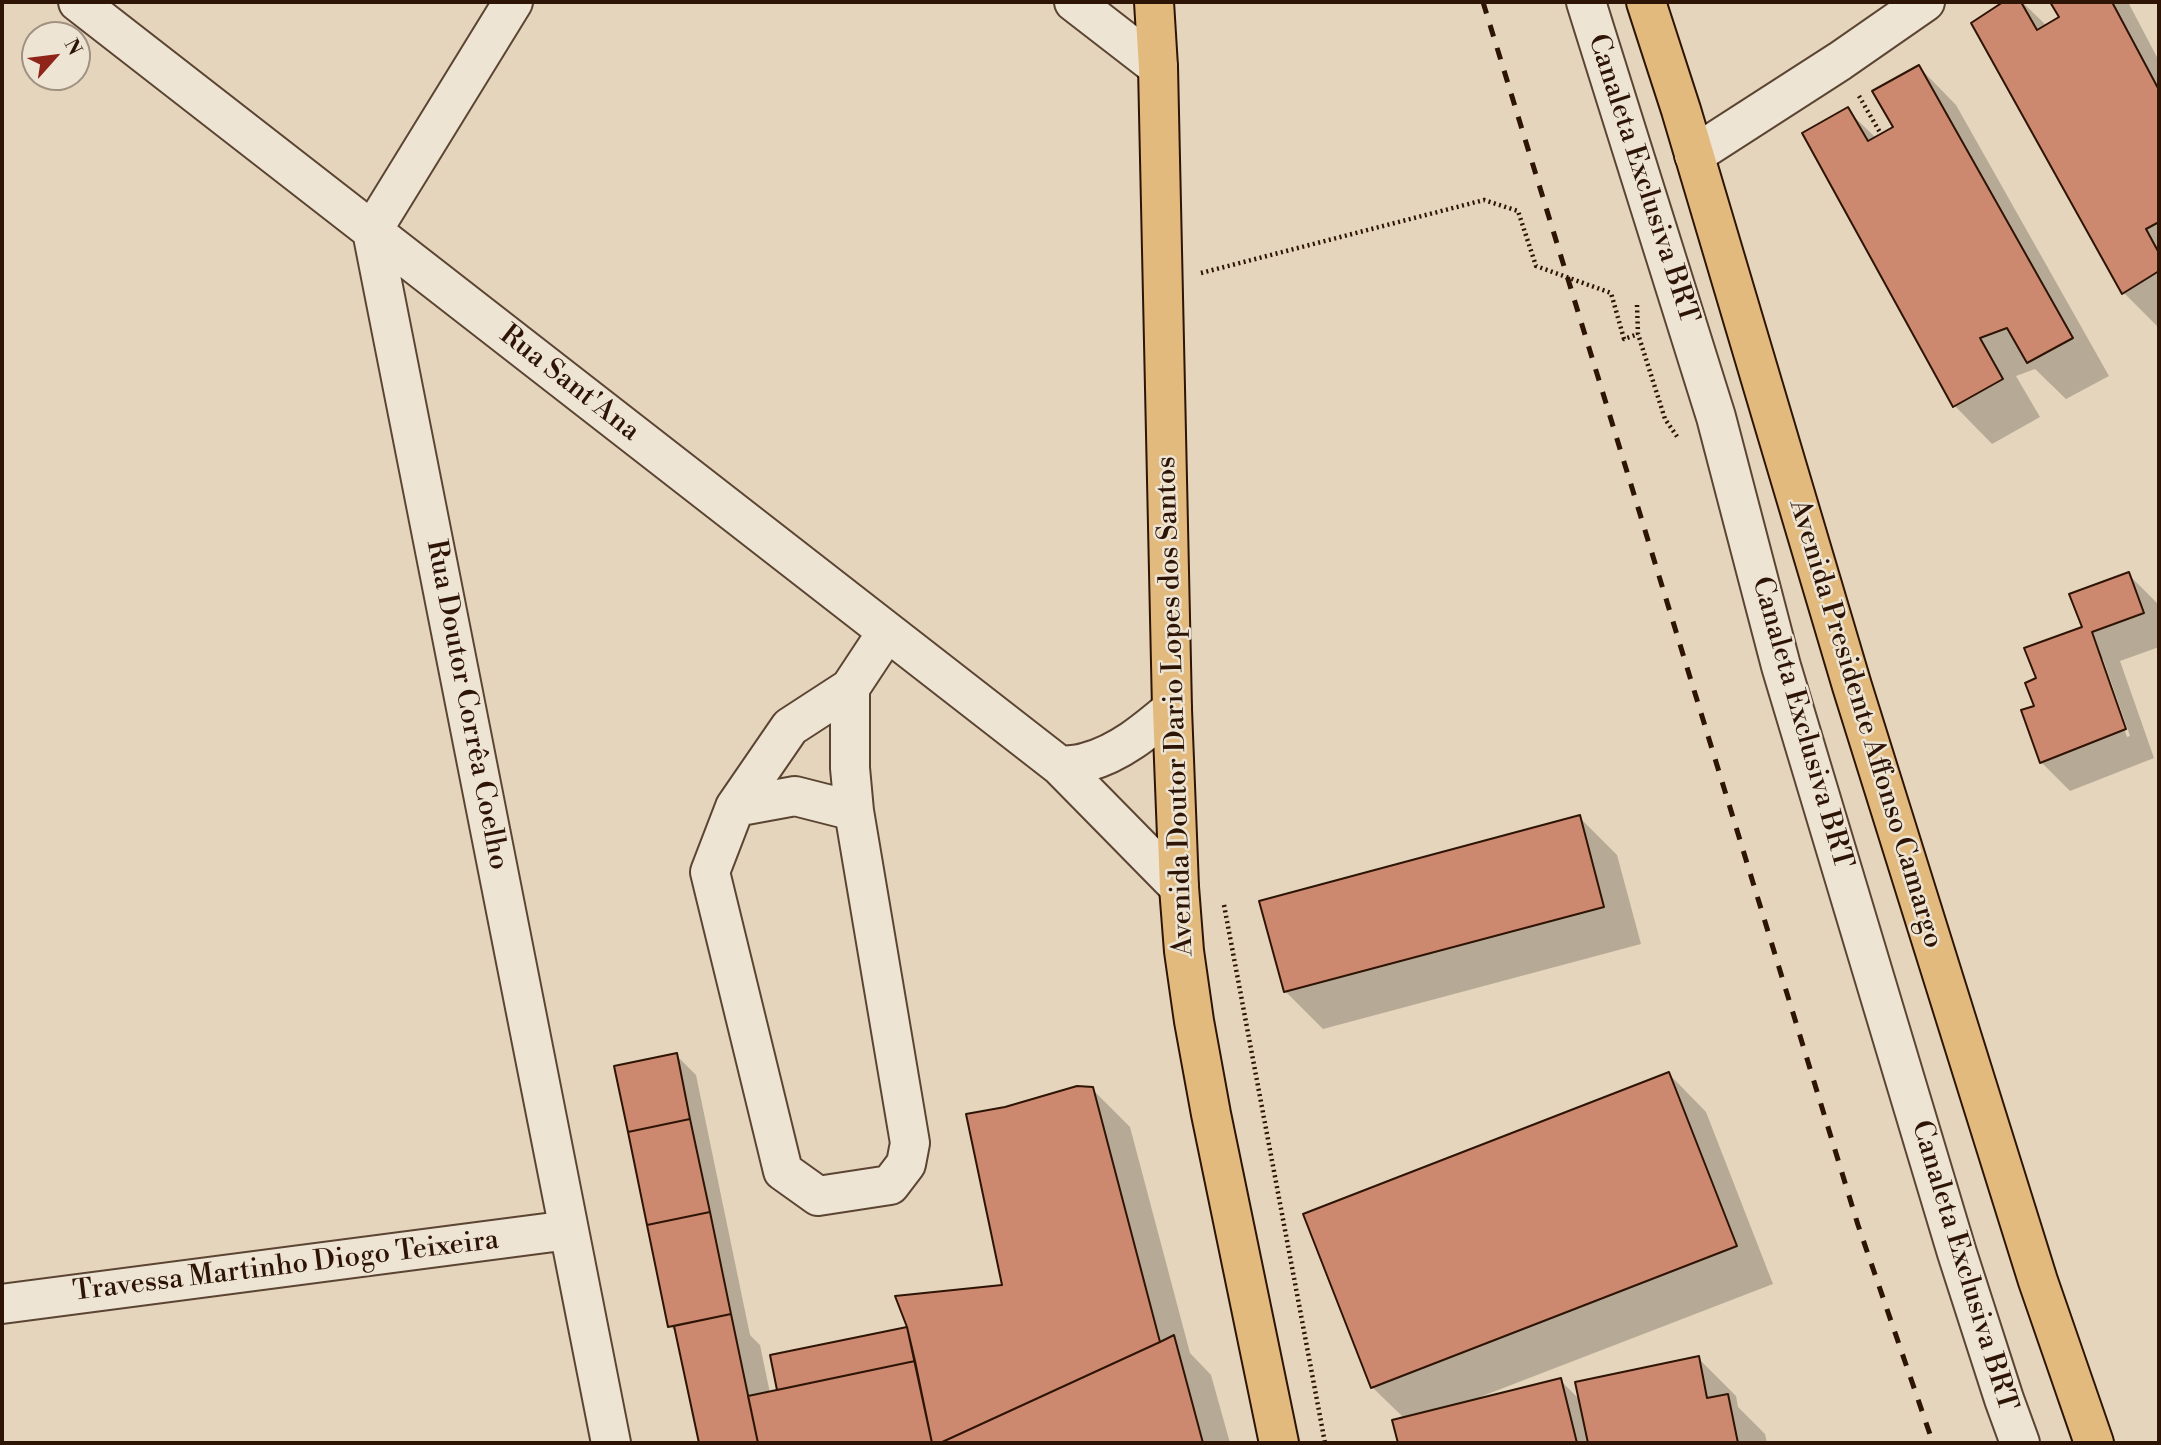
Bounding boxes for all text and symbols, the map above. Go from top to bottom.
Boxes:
north arrow [21,21,91,91]
street label: Canaleta Exclusiva BRT [1579,30,1705,328]
text: N [59,35,87,59]
street label: Rua Sant'Ana [492,319,646,449]
street label: Avenida Doutor Dario Lopes dos Santos [1150,456,1202,956]
street label: Avenida Presidente Affonso Camargo [1781,496,1949,952]
street label: Rua Doutor Corrêa Coelho [418,537,514,873]
street label: Canaleta Exclusiva BRT [1743,573,1859,873]
street label: Canaleta Exclusiva BRT [1903,1117,2023,1415]
street label: Travessa Martinho Diogo Teixeira [71,1224,501,1310]

